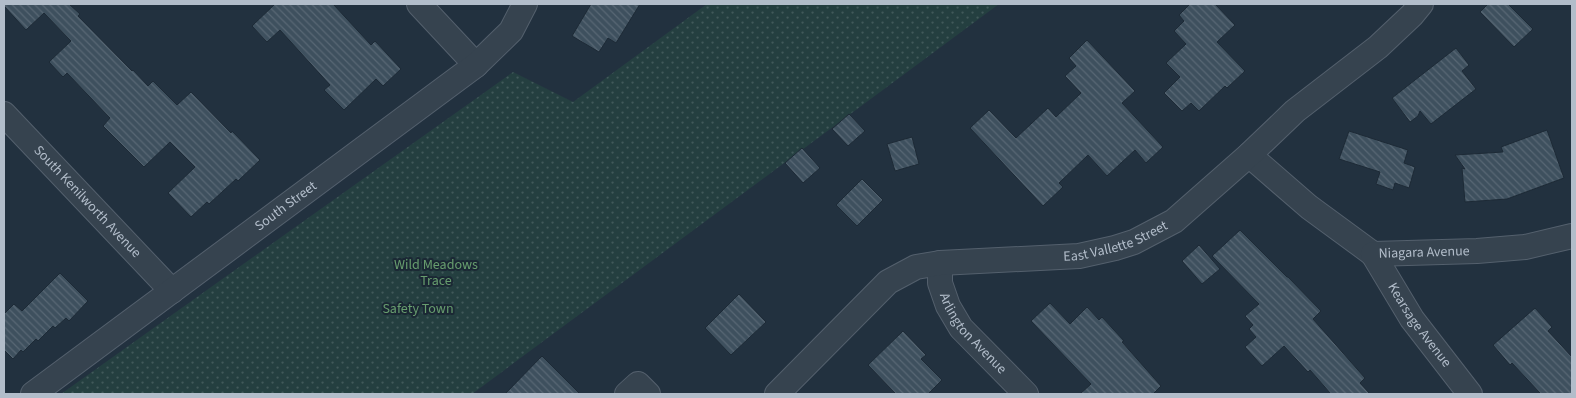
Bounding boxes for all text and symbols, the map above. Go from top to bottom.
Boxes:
street label: South Kenilworth Avenue [29,141,146,262]
street label: South Street [251,176,321,236]
street label: East Vallette Street [1063,216,1172,267]
street label: Niagara Avenue [1378,241,1470,264]
park label: Wild Meadows Trace [394,255,478,291]
street label: Kearsage Avenue [1383,279,1456,372]
street label: Arlington Avenue [934,290,1011,379]
park label: Safety Town [382,299,454,319]

